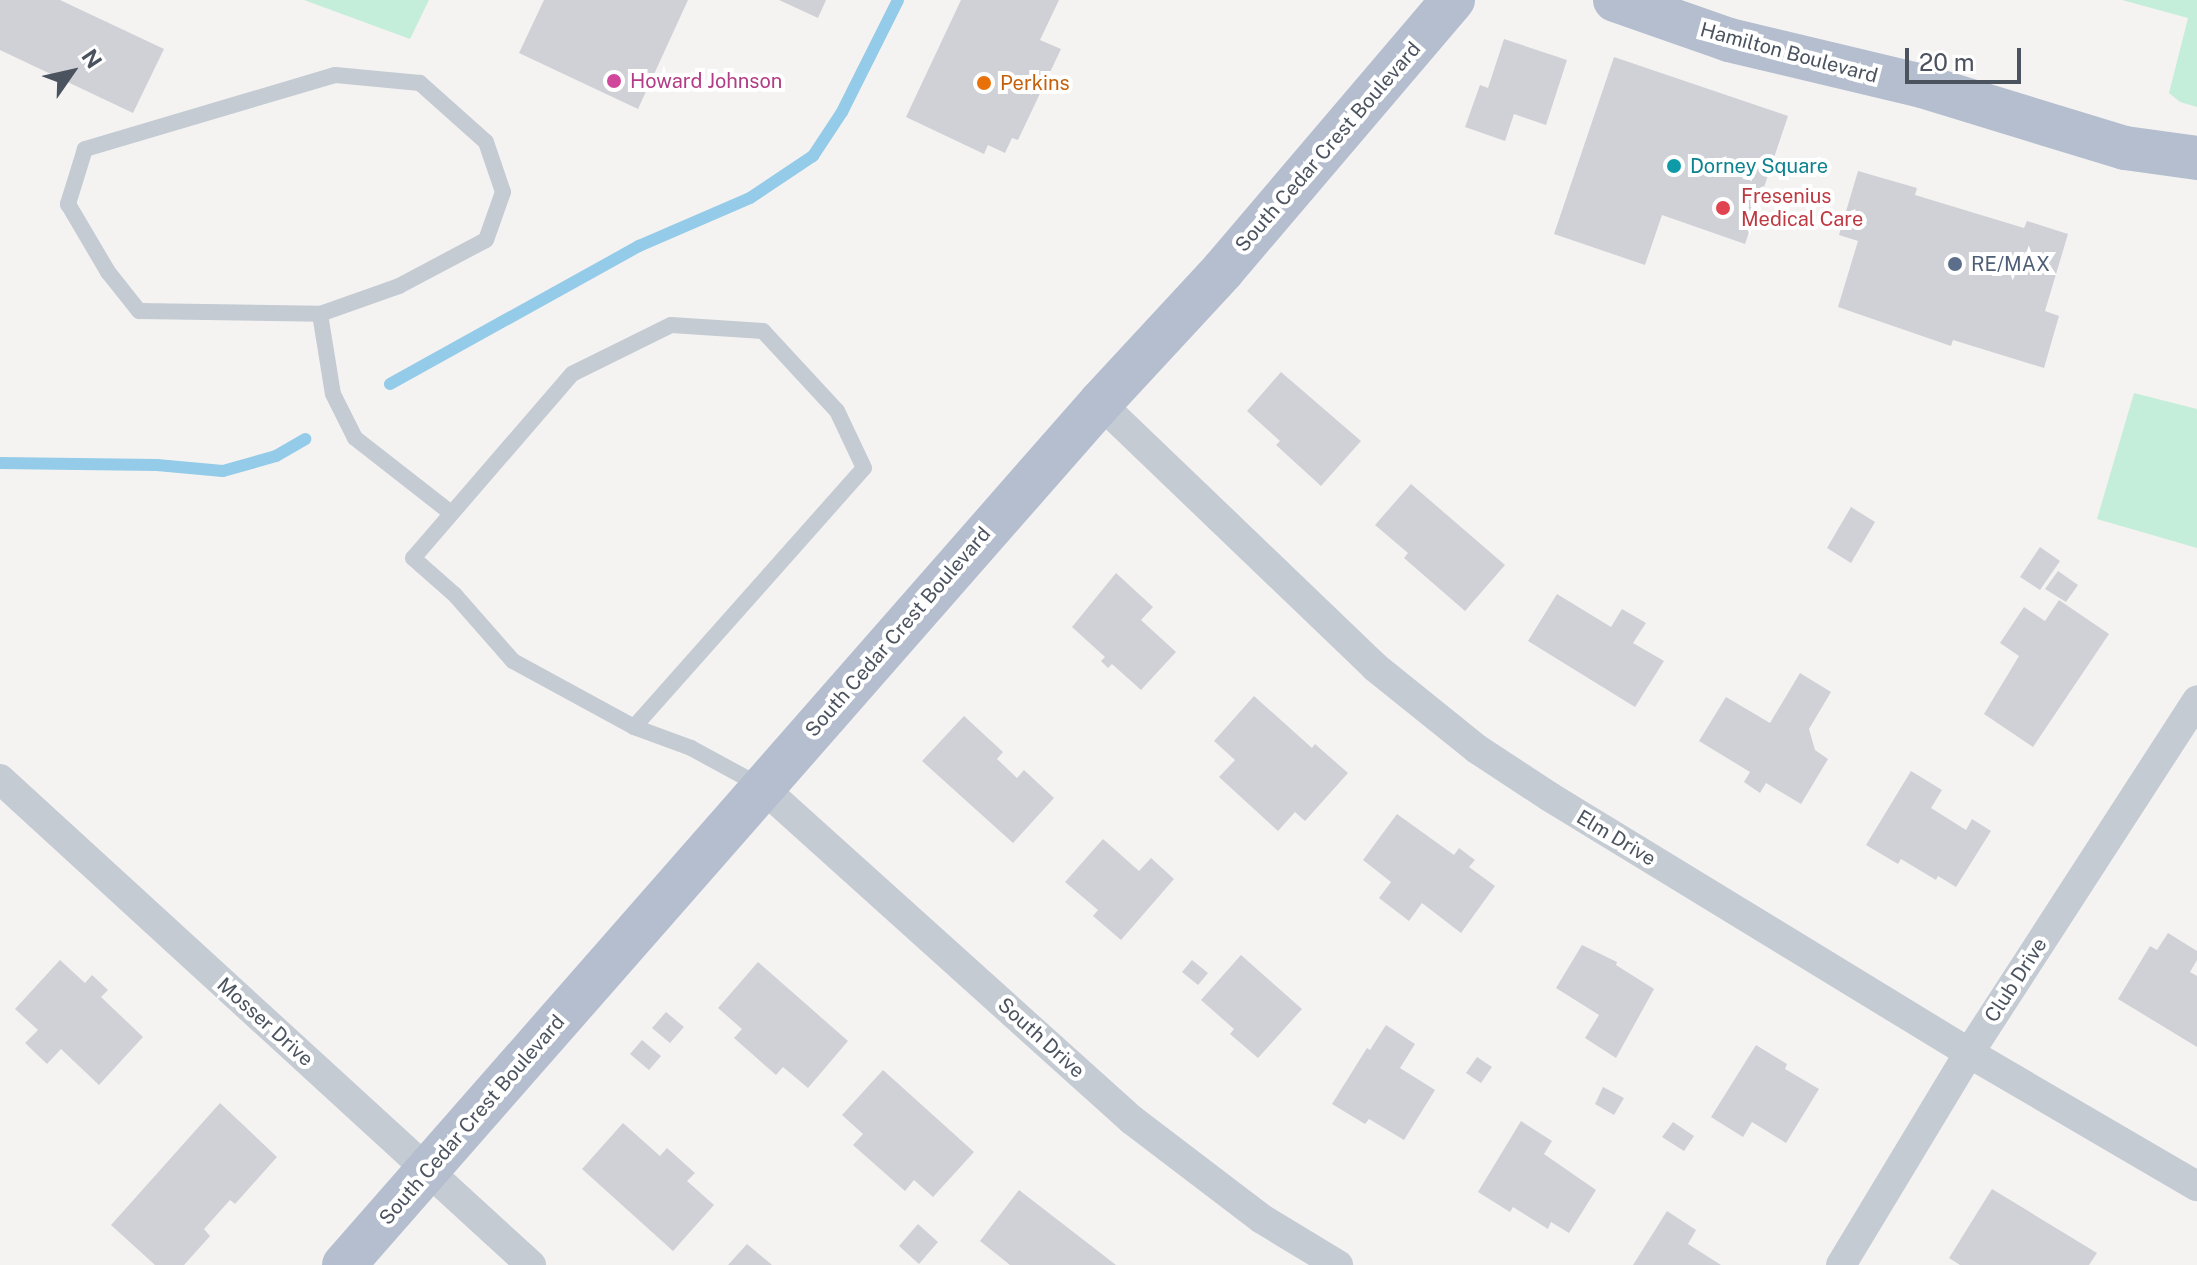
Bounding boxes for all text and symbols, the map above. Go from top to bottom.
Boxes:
street label: Hamilton Boulevard [1698,18,1880,88]
north arrow [32,32,112,112]
scale bar [1909,32,2025,82]
street label: South Cedar Crest Boulevard [1230,37,1426,257]
text: N [76,44,107,73]
text: 20 m [1919,48,1975,76]
place label: Howard Johnson [630,69,782,93]
place label: Perkins [1000,71,1070,95]
marker: Howard Johnson [605,72,623,90]
marker: Perkins [975,74,993,92]
place label: Dorney Square [1690,154,1828,178]
marker: Dorney Square [1665,157,1683,175]
place label: Fresenius Medical Care [1741,184,1863,231]
marker: Fresenius Medical Care [1712,197,1734,219]
place label: RE/MAX [1971,252,2050,276]
marker: RE/MAX [1946,255,1964,273]
street label: South Cedar Crest Boulevard [800,522,996,742]
street label: Elm Drive [1572,805,1660,871]
street label: Club Drive [1980,933,2052,1027]
street label: Mosser Drive [212,973,318,1071]
street label: South Drive [993,993,1089,1083]
street label: South Cedar Crest Boulevard [374,1010,570,1230]

